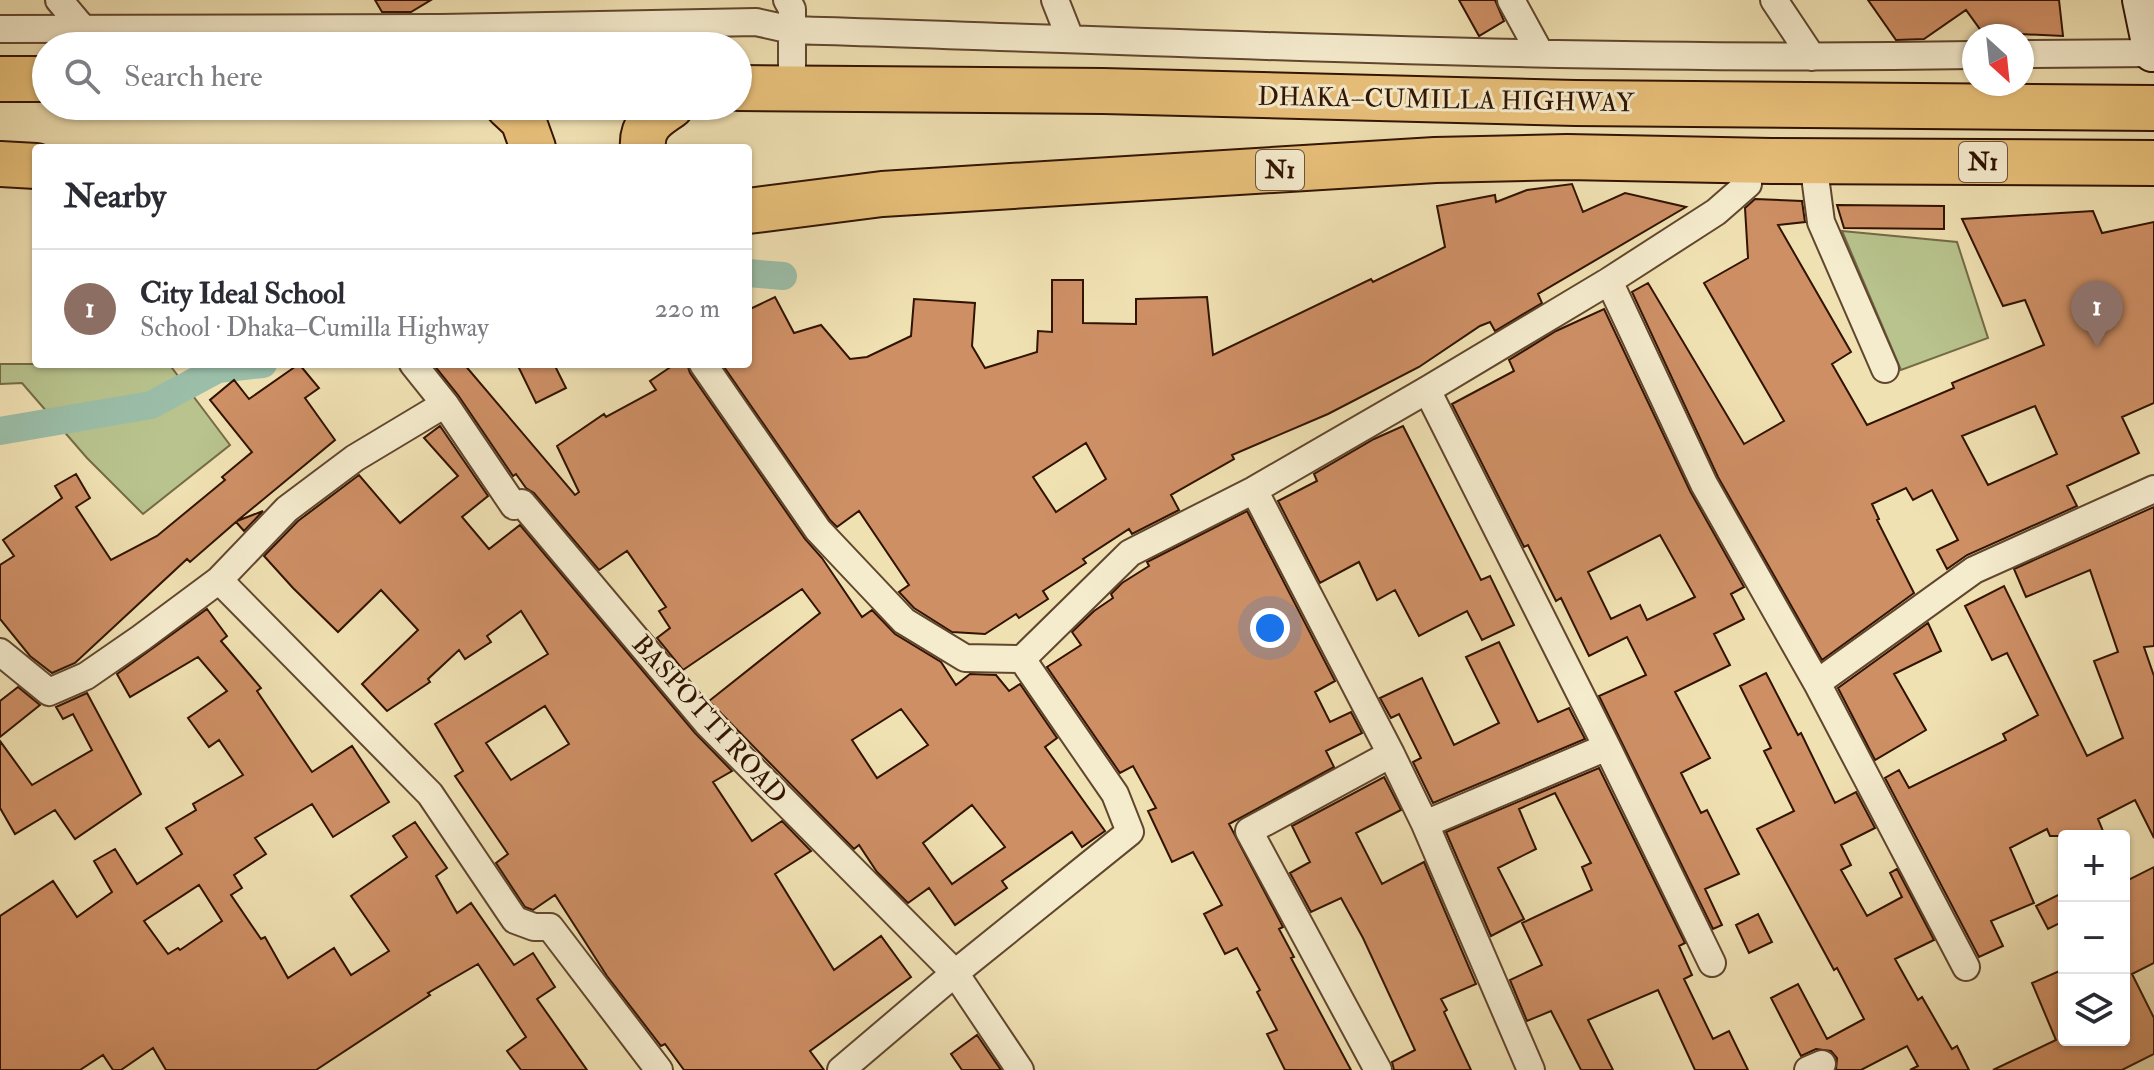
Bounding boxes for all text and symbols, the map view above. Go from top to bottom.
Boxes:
north arrow [1962,24,2034,96]
search box [32,32,752,120]
icon: search [60,54,104,98]
text: Search here [124,58,263,95]
street label: DHAKA–CUMILLA HIGHWAY [1257,81,1636,119]
road number: N1 [1959,142,2007,182]
road number: N1 [1256,150,1304,190]
text: Nearby [64,175,166,218]
text: City Ideal School [140,275,345,312]
pin: 1 [2071,281,2123,347]
text: 1 [85,293,95,325]
text: 220 m [655,293,720,325]
text: School · Dhaka–Cumilla Highway [140,312,489,344]
your location [1250,608,1290,648]
street label: BASPOTTI ROAD [625,629,793,811]
map controls [2058,830,2130,1046]
button: + [2058,830,2130,902]
button: − [2058,902,2130,974]
button: layers [2058,974,2130,1046]

